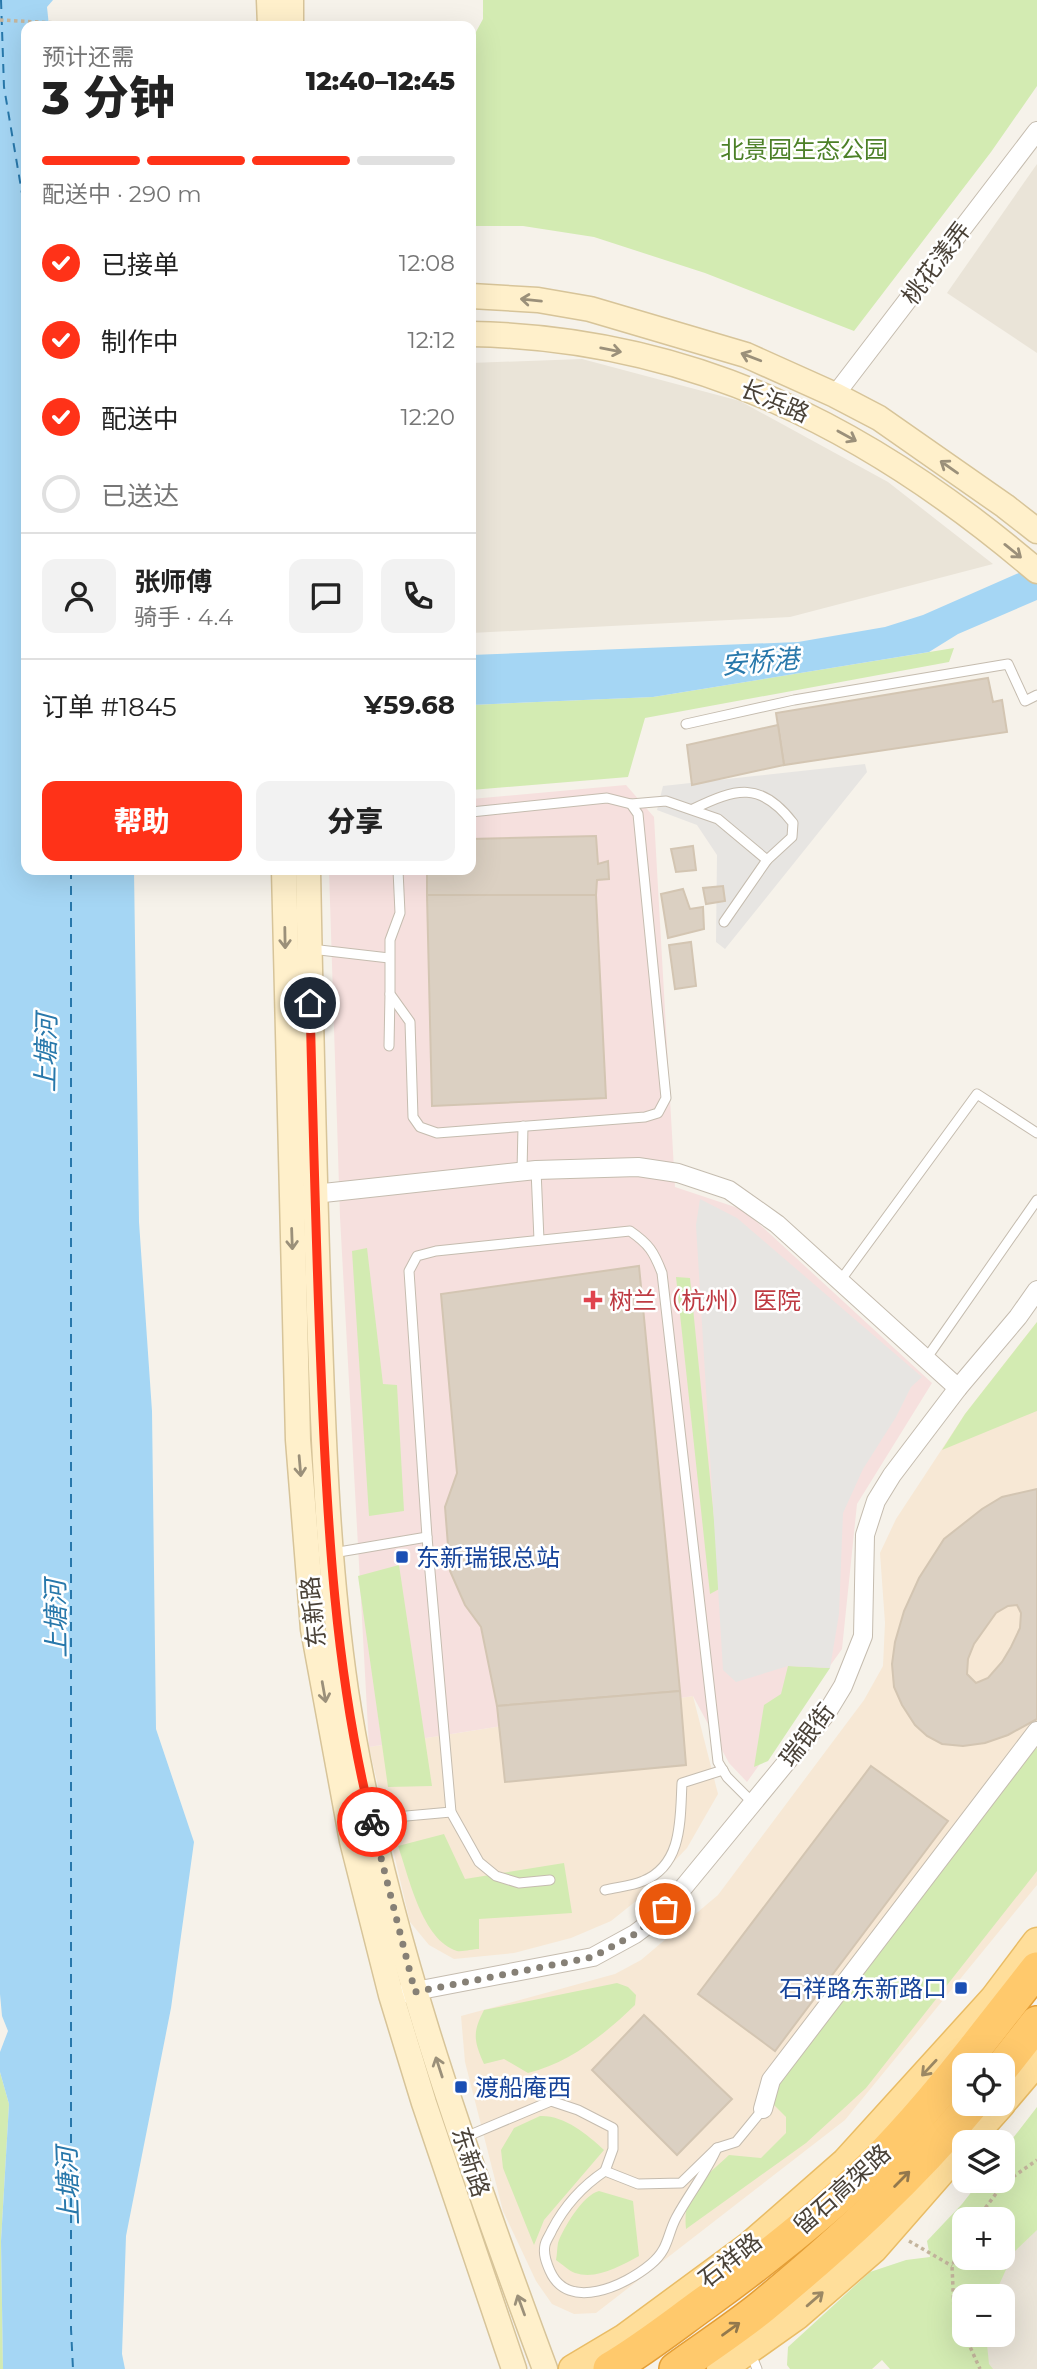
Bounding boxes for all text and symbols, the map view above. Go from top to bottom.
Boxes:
text: 预计还需 [42,43,134,71]
text: 12:40–12:45 [306,65,455,97]
text: 3 分钟 [42,69,175,126]
park label: 北景园生态公园 [720,135,888,164]
text: 配送中 · 290 m [42,180,202,208]
street label: 桃花漾弄 [896,216,976,310]
icon: check [42,244,80,282]
text: 已接单 [101,249,179,281]
text: 12:08 [399,249,455,277]
one-way arrow [520,293,543,306]
icon: check [42,321,80,359]
text: 制作中 [101,326,179,358]
text: 12:12 [407,326,455,354]
one-way arrow [599,343,622,357]
one-way arrow [740,350,762,363]
street label: 长浜路 [736,374,814,428]
icon: check [42,398,80,436]
text: 配送中 [101,403,179,435]
text: 12:20 [401,403,455,431]
one-way arrow [836,430,857,443]
one-way arrow [940,460,959,474]
text: 已送达 [101,480,179,512]
one-way arrow [1004,542,1022,558]
button: person [42,559,116,633]
button: chat [289,559,363,633]
button: phone [381,559,455,633]
text: 张师傅 [134,566,212,598]
text: 骑手 · 4.4 [134,603,233,631]
water label: 安桥港 [720,642,804,681]
text: ¥59.68 [364,689,455,721]
text: 订单 #1845 [42,691,177,723]
button: 帮助 [42,781,242,861]
button: 分享 [256,781,455,861]
one-way arrow [279,926,292,949]
pin [280,973,340,1033]
icon: home [291,984,329,1022]
water label: 上塘河 [29,1009,63,1092]
one-way arrow [286,1227,299,1250]
place label: 树兰（杭州）医院 [609,1286,801,1315]
marker: 树兰（杭州）医院 [583,1290,603,1310]
one-way arrow [294,1454,307,1477]
place label: 东新瑞银总站 [416,1543,560,1572]
marker: 东新瑞银总站 [394,1549,410,1565]
water label: 上塘河 [39,1575,73,1658]
street label: 东新路 [295,1575,331,1649]
one-way arrow [318,1680,332,1703]
street label: 瑞银街 [773,1698,841,1772]
courier [337,1787,407,1857]
icon: bike [353,1803,391,1841]
pin [635,1879,695,1939]
icon: bag [646,1890,684,1928]
place label: 石祥路东新路口 [779,1974,947,2003]
marker: 石祥路东新路口 [953,1980,969,1996]
map controls [952,2053,1015,2347]
button: locate [952,2053,1015,2116]
one-way arrow [432,2056,445,2078]
one-way arrow [921,2059,937,2077]
place label: 渡船庵西 [475,2073,571,2102]
marker: 渡船庵西 [453,2079,469,2095]
street label: 东新路 [446,2123,496,2201]
button: layers [952,2130,1015,2193]
street label: 留石高架路 [788,2138,896,2240]
water label: 上塘河 [50,2141,85,2226]
one-way arrow [894,2171,911,2188]
button: + [952,2207,1015,2270]
street label: 石祥路 [693,2226,767,2294]
button: − [952,2284,1015,2347]
one-way arrow [806,2291,824,2307]
one-way arrow [514,2294,526,2316]
one-way arrow [722,2322,741,2337]

